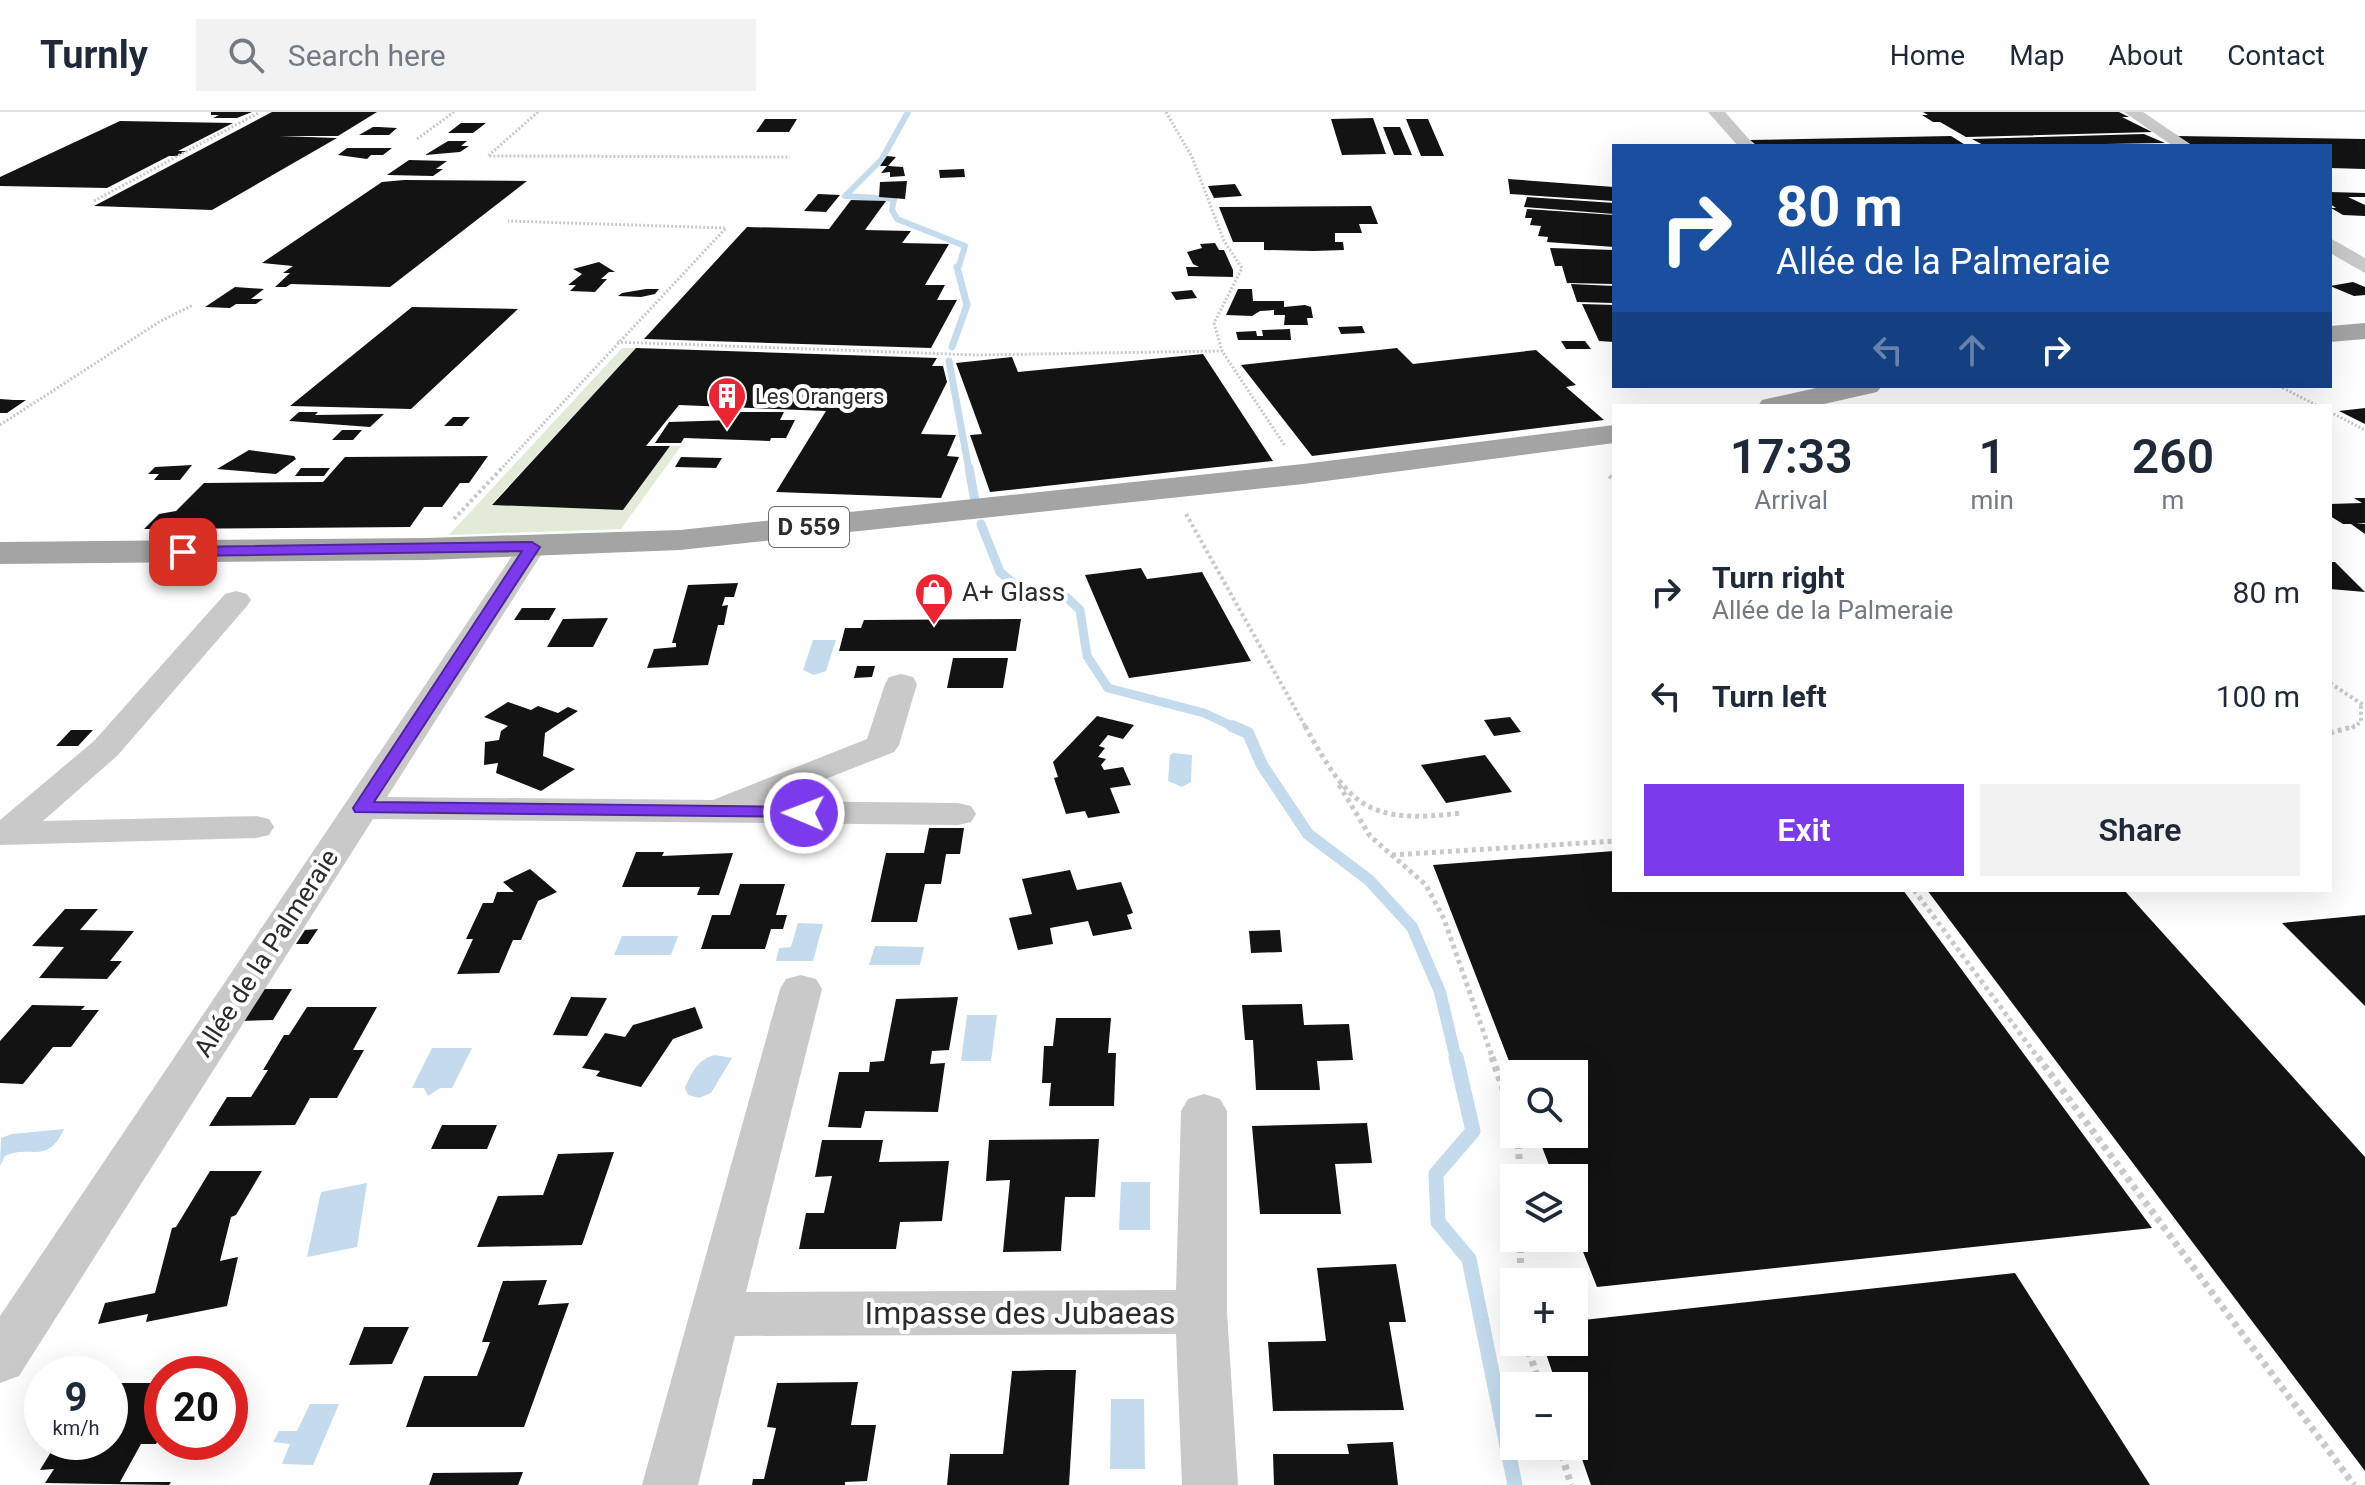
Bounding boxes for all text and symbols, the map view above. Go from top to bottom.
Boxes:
search box [196,19,756,91]
text: Turnly [40,33,148,77]
icon: search [224,33,268,77]
text: Search here [288,38,446,73]
text: Home [1890,39,1965,72]
text: Map [2009,39,2065,72]
text: About [2109,39,2183,72]
text: Contact [2227,39,2325,72]
text: 80 m [1776,174,1903,240]
icon: right [1644,176,1748,280]
text: Allée de la Palmeraie [1776,241,2110,283]
icon: left [1866,328,1910,372]
icon: ahead [1950,328,1994,372]
icon: right [2034,328,2078,372]
building icon: Les Orangers [706,375,748,430]
place label: Les Orangers [755,384,884,409]
text: 17:33 [1730,428,1853,485]
text: 1 [1979,428,2006,485]
text: 260 [2132,428,2214,485]
text: Arrival [1754,485,1828,515]
text: min [1970,485,2014,515]
text: m [2162,485,2184,515]
road number: D 559 [769,507,849,547]
pin [149,518,217,586]
icon: arrive [161,530,205,574]
text: Turn right [1712,560,1845,595]
icon: right [1644,570,1688,614]
shop icon: A+ Glass [913,571,955,626]
text: 80 m [2233,575,2300,610]
place label: A+ Glass [962,577,1065,607]
text: Allée de la Palmeraie [1712,595,1953,625]
icon: left [1644,674,1688,718]
text: Turn left [1712,679,1827,714]
text: 100 m [2216,679,2300,714]
position arrow [762,771,846,855]
button: Exit [1644,784,1964,876]
button: Share [1980,784,2300,876]
street label: Allée de la Palmeraie [188,844,344,1062]
map controls [1500,1060,1588,1460]
button: search [1500,1060,1588,1148]
button: layers [1500,1164,1588,1252]
button: + [1500,1268,1588,1356]
street label: Impasse des Jubaeas [864,1294,1176,1332]
speed limit sign: 20 [144,1356,248,1460]
button: − [1500,1372,1588,1460]
text: 9 [65,1374,87,1421]
text: km/h [53,1416,99,1440]

